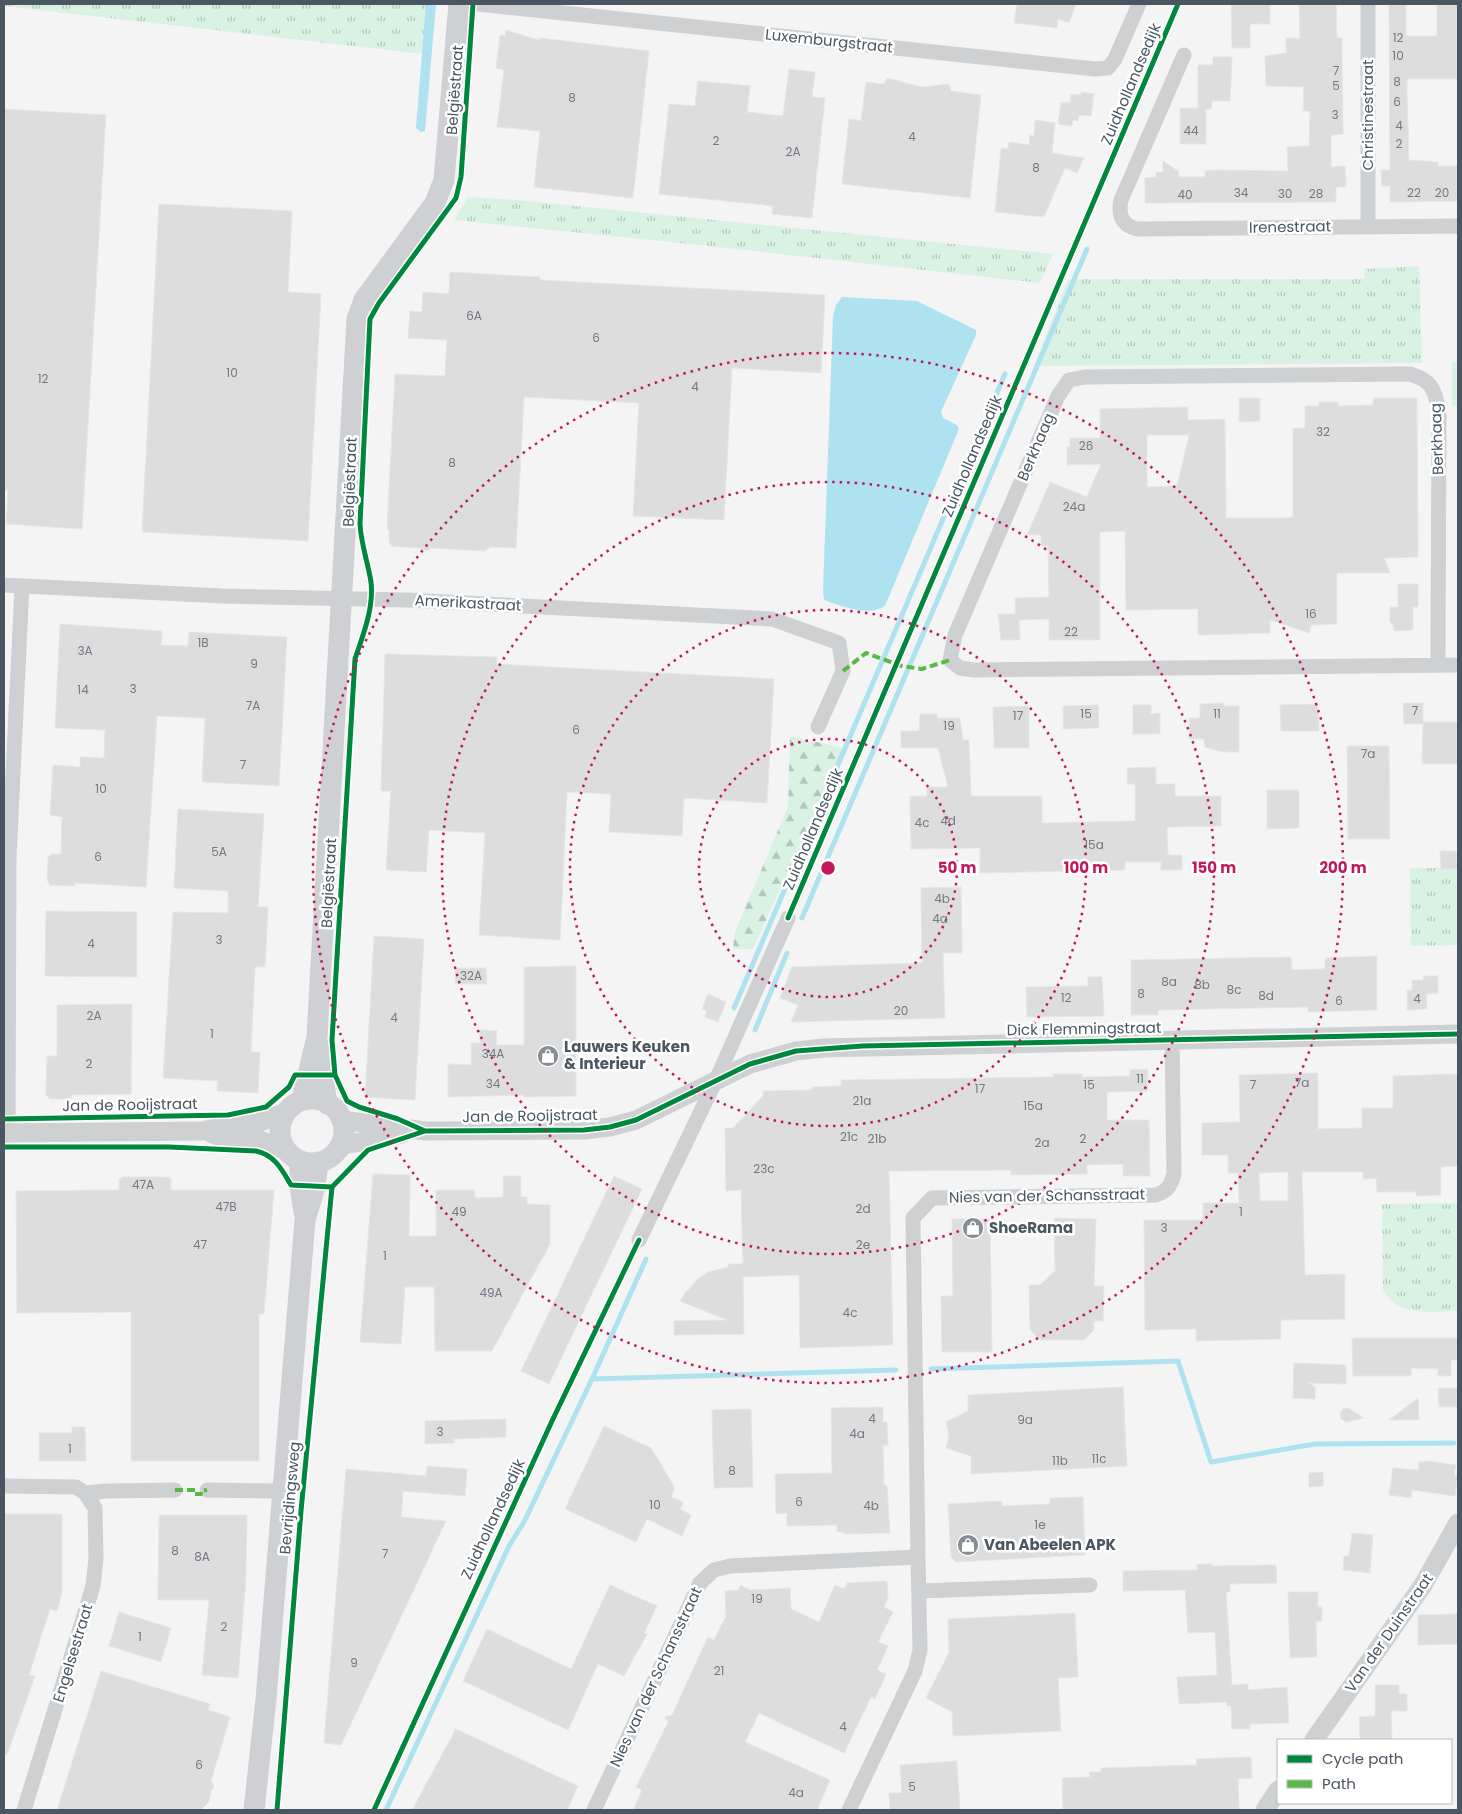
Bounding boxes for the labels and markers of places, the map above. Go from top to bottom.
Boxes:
centre of rings [819,859,837,877]
place label: Lauwers Keuken & Interieur [564,1036,690,1074]
shop icon: Lauwers Keuken & Interieur [536,1044,560,1068]
shop icon: ShoeRama [961,1216,985,1240]
place label: ShoeRama [989,1217,1073,1238]
shop icon: Van Abeelen APK [956,1533,980,1557]
place label: Van Abeelen APK [984,1534,1117,1555]

